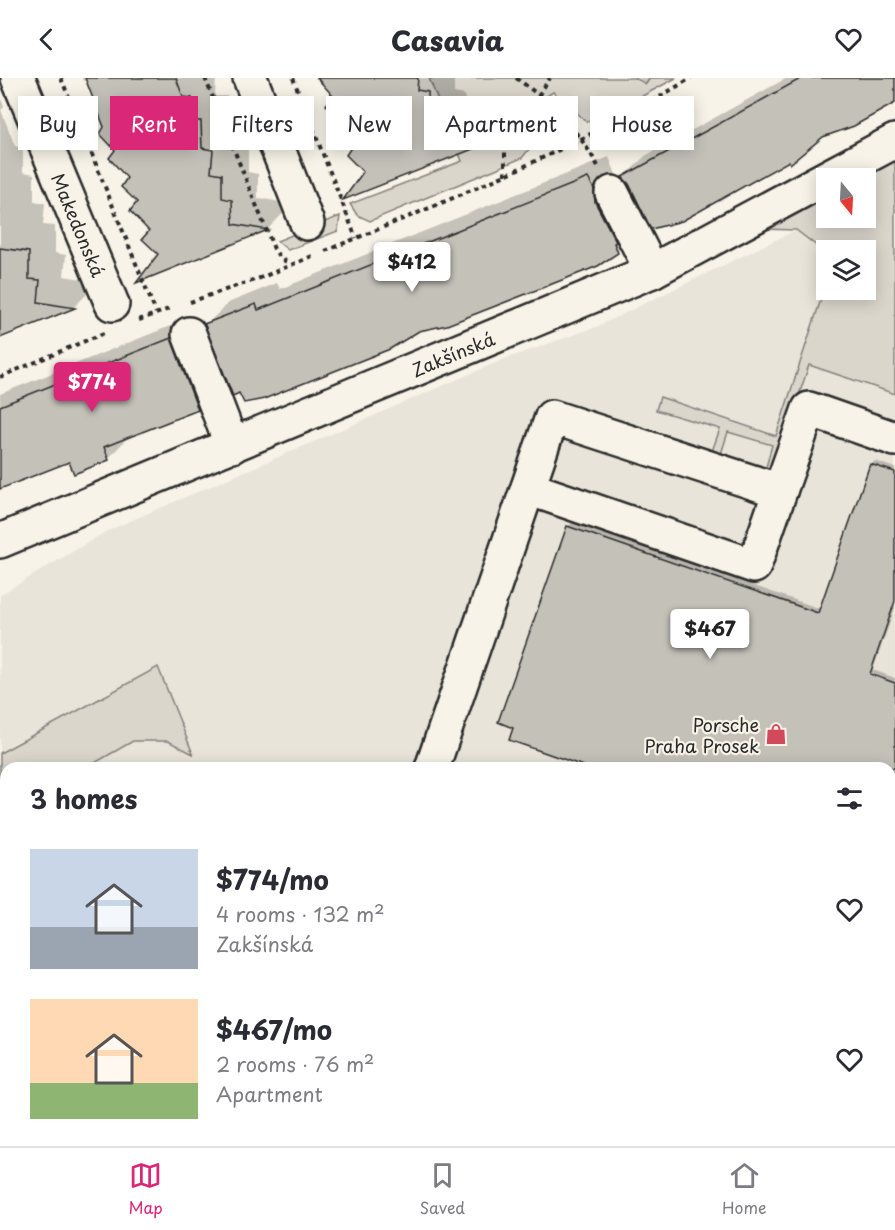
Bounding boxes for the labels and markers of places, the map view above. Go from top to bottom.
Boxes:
pin: $412 [376,242,448,293]
pin: $774 [56,362,128,413]
pin: $467 [674,609,746,660]
place label: Porsche Praha Prosek [645,711,759,759]
shop icon: Porsche Praha Prosek [764,722,788,746]

